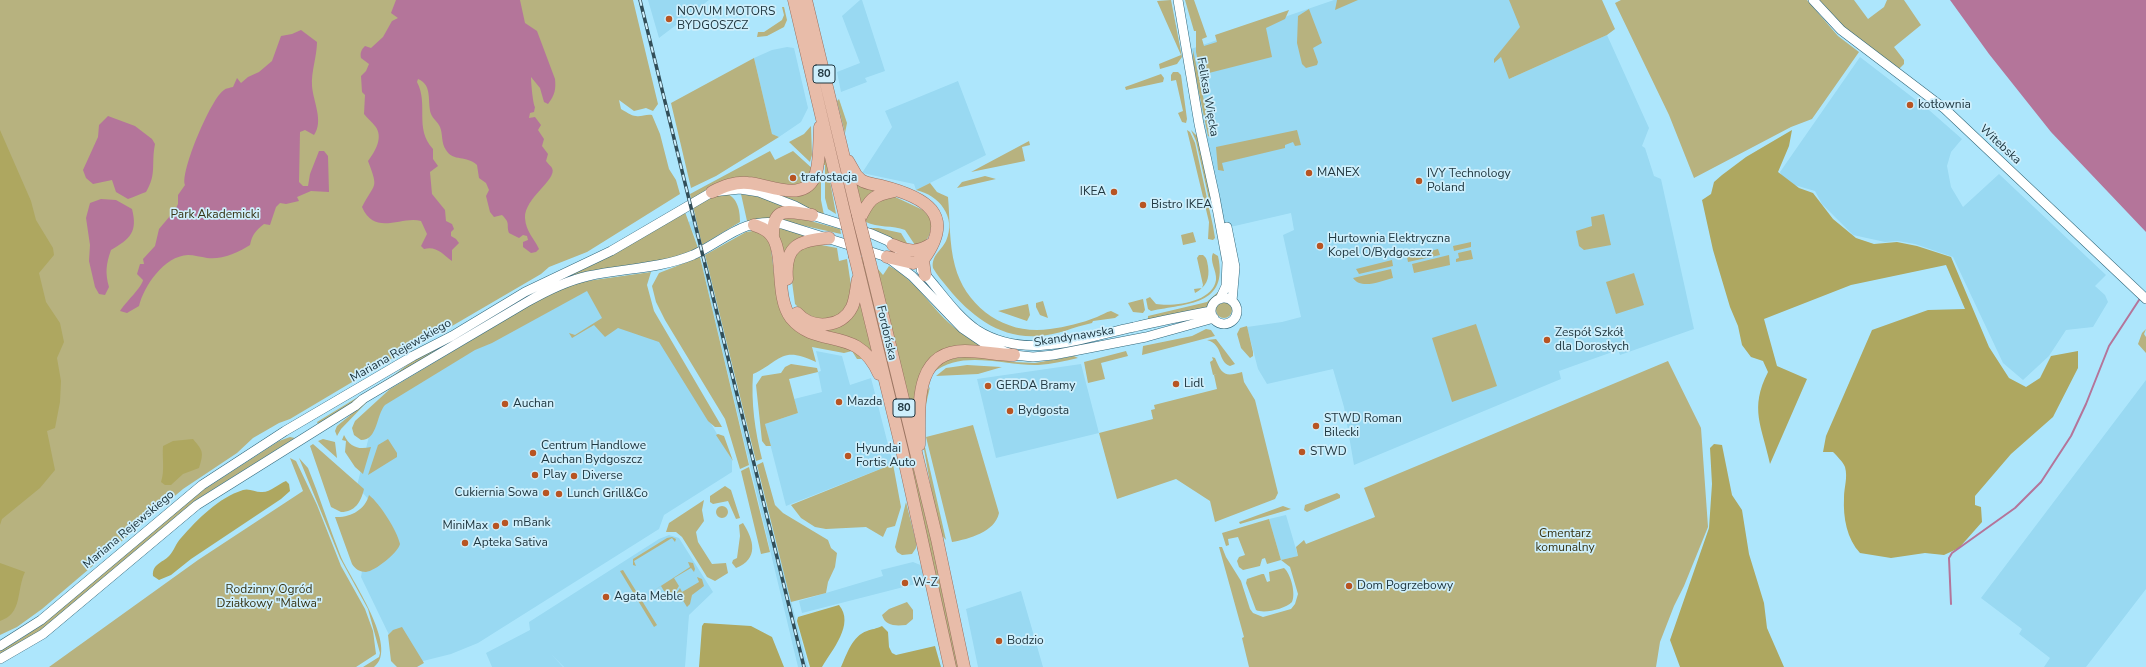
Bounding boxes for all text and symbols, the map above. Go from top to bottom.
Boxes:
place label: NOVUM MOTORS BYDGOSZCZ [677,5,775,33]
marker: NOVUM MOTORS BYDGOSZCZ [664,14,674,24]
street label: Feliksa Więcka [1193,56,1221,138]
road number: 80 [813,65,835,83]
place label: kotłownia [1918,98,1971,112]
marker: kotłownia [1905,100,1915,110]
street label: Witebska [1976,122,2024,168]
place label: MANEX [1317,166,1360,180]
place label: IVY Technology Poland [1427,167,1511,195]
marker: MANEX [1304,168,1314,178]
place label: trafostacja [801,171,857,185]
marker: trafostacja [788,173,798,183]
marker: IVY Technology Poland [1414,176,1424,186]
place label: IKEA [1080,185,1106,199]
marker: IKEA [1109,187,1119,197]
place label: Bistro IKEA [1151,198,1212,212]
marker: Bistro IKEA [1138,200,1148,210]
park label: Park Akademicki [171,208,259,222]
place label: Hurtownia Elektryczna Kopel O/Bydgoszcz [1328,232,1450,260]
marker: Hurtownia Elektryczna Kopel O/Bydgoszcz [1315,241,1325,251]
street label: Fordońska [873,304,899,362]
street label: Mariana Rejewskiego [348,316,454,386]
street label: Skandynawska [1033,324,1115,350]
place label: Zespół Szkół dla Dorosłych [1555,326,1629,354]
marker: Zespół Szkół dla Dorosłych [1542,335,1552,345]
place label: Lidl [1184,377,1204,391]
place label: GERDA Bramy [996,379,1075,393]
marker: Lidl [1171,379,1181,389]
marker: GERDA Bramy [983,381,993,391]
place label: Mazda [847,395,882,409]
place label: Auchan [513,397,554,411]
marker: Mazda [834,397,844,407]
marker: Auchan [500,399,510,409]
road number: 80 [893,399,915,417]
place label: Bydgosta [1018,404,1069,418]
marker: Bydgosta [1005,406,1015,416]
place label: STWD Roman Bilecki [1324,412,1402,440]
marker: STWD Roman Bilecki [1311,421,1321,431]
place label: Centrum Handlowe Auchan Bydgoszcz [541,439,646,467]
place label: Hyundai Fortis Auto [856,442,916,470]
place label: STWD [1310,445,1347,459]
marker: STWD [1297,447,1307,457]
marker: Centrum Handlowe Auchan Bydgoszcz [528,448,538,458]
marker: Hyundai Fortis Auto [843,451,853,461]
place label: Play [543,468,567,482]
place label: Diverse [582,469,623,483]
marker: Play [530,470,540,480]
marker: Diverse [569,471,579,481]
place label: Cukiernia Sowa [455,486,538,500]
place label: Lunch Grill&Co [567,487,648,501]
street label: Mariana Rejewskiego [81,488,177,572]
marker: Cukiernia Sowa [541,488,551,498]
marker: Lunch Grill&Co [554,489,564,499]
place label: mBank [513,516,551,530]
marker: mBank [500,518,510,528]
place label: MiniMax [442,519,488,533]
marker: MiniMax [491,521,501,531]
park label: Cmentarz komunalny [1535,527,1595,555]
place label: Apteka Sativa [473,536,548,550]
marker: Apteka Sativa [460,538,470,548]
place label: W-Z [913,576,938,590]
marker: W-Z [900,578,910,588]
place label: Dom Pogrzebowy [1357,579,1453,593]
marker: Dom Pogrzebowy [1344,581,1354,591]
park label: Rodzinny Ogród Działkowy "Malwa" [217,583,321,611]
place label: Agata Meble [614,590,683,604]
marker: Agata Meble [601,592,611,602]
place label: Bodzio [1007,634,1044,648]
marker: Bodzio [994,636,1004,646]

